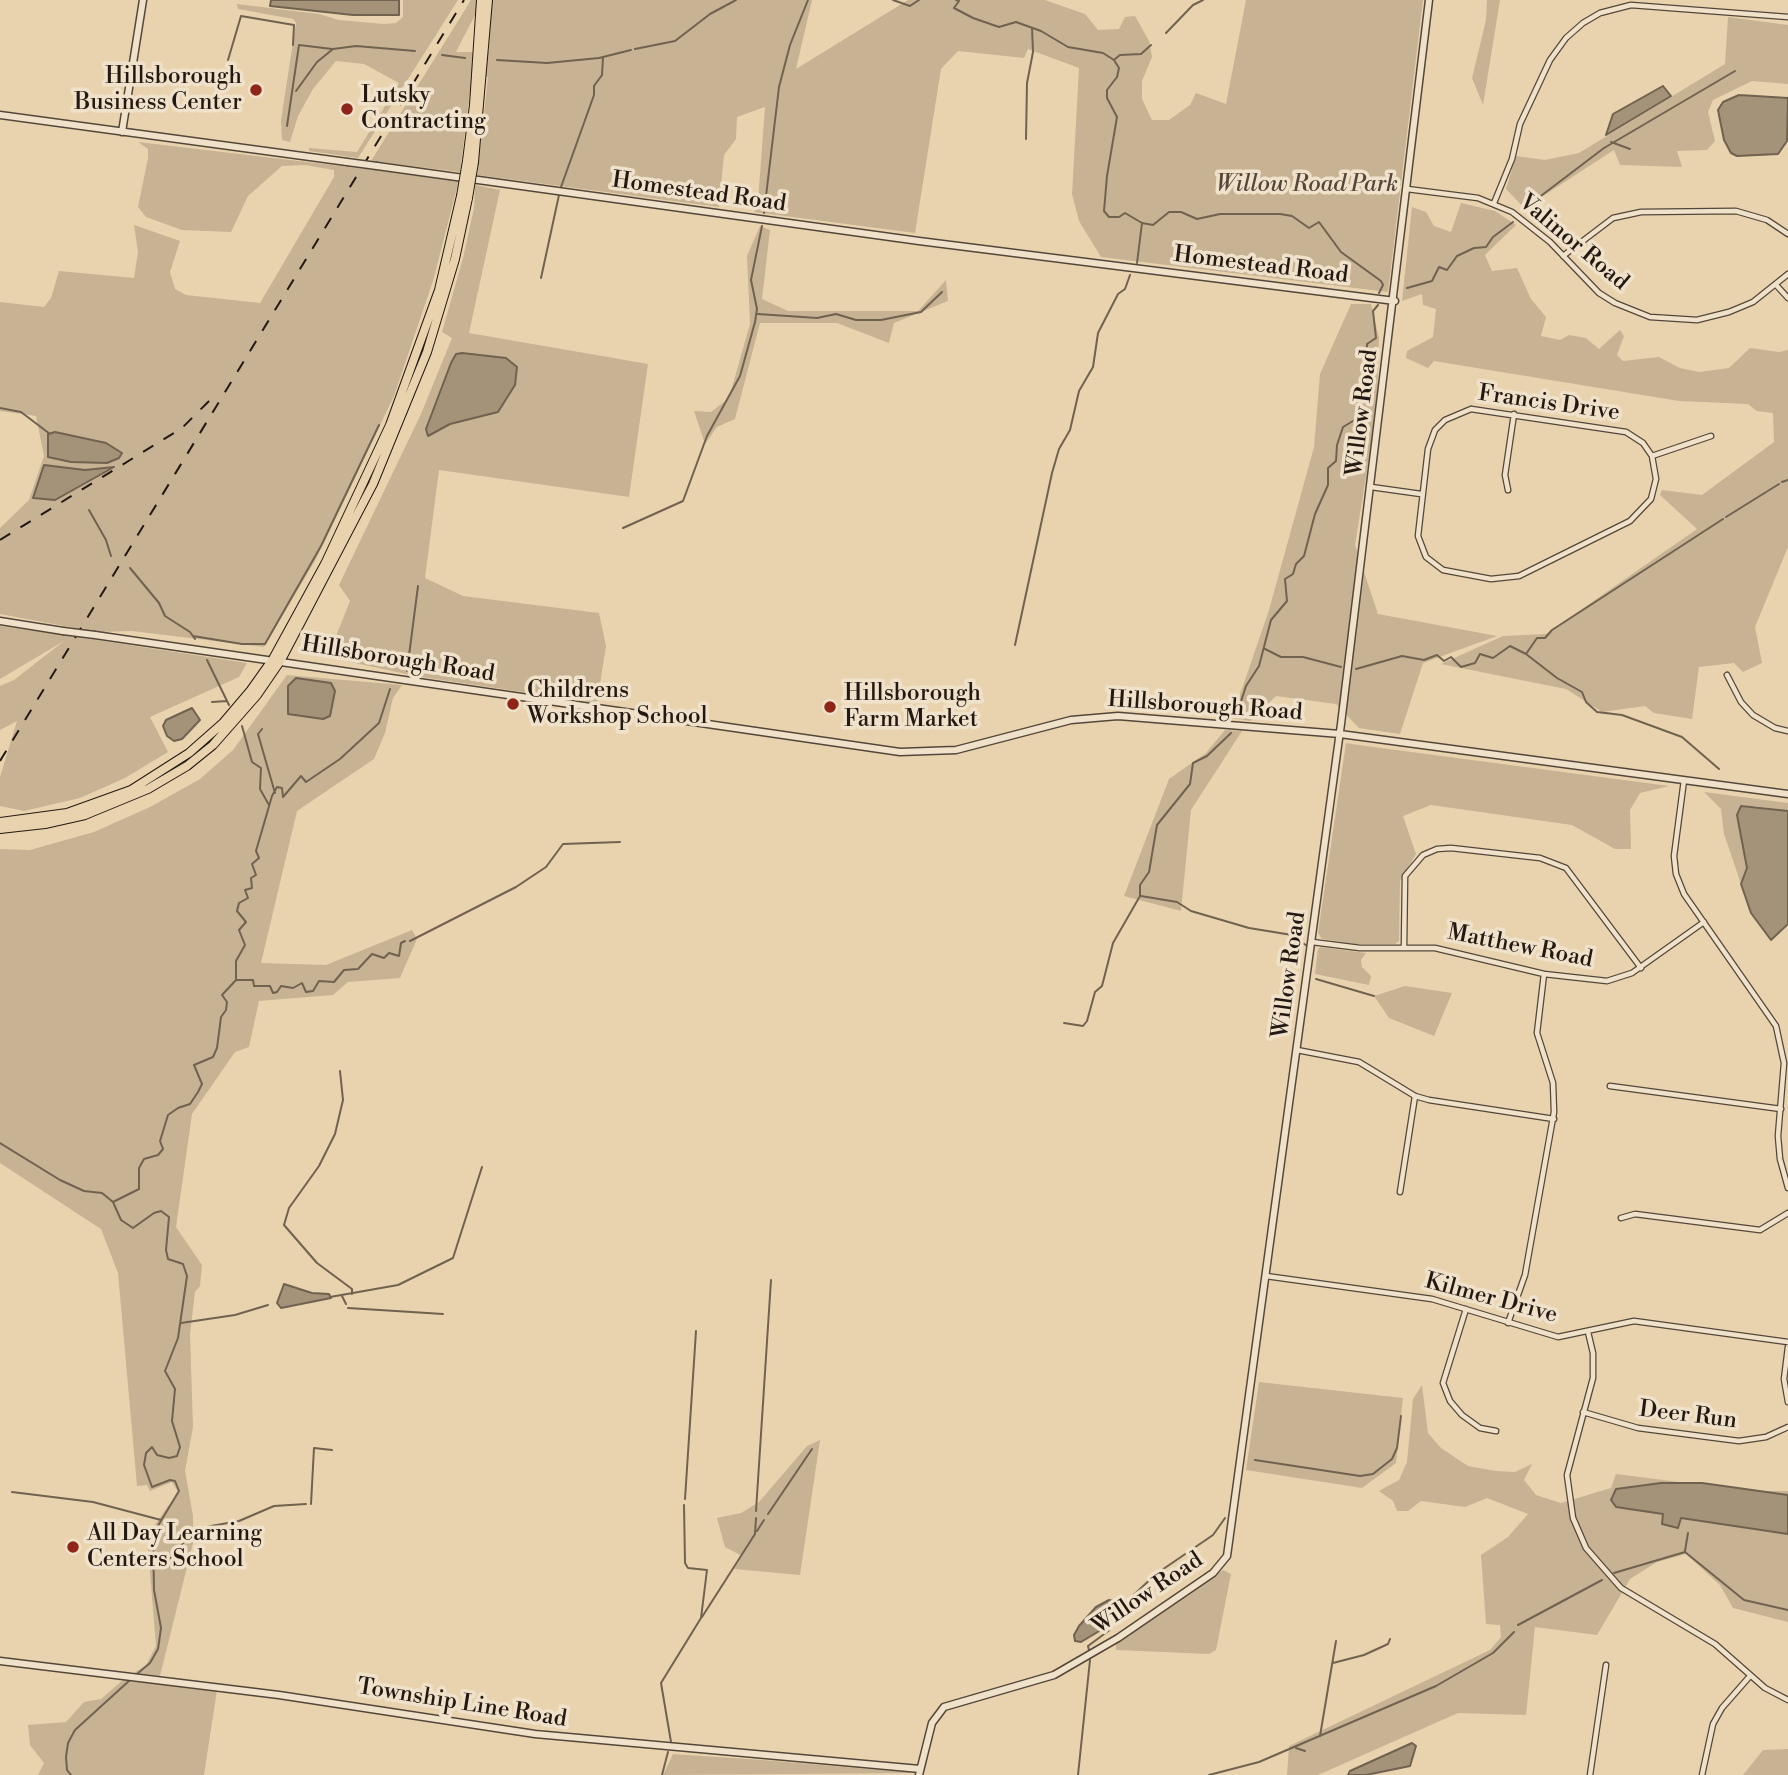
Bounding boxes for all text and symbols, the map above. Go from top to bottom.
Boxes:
place label: Hillsborough Business Center [74,63,242,117]
marker: Hillsborough Business Center [248,82,264,98]
place label: Lutsky Contracting [361,82,486,136]
marker: Lutsky Contracting [339,101,355,117]
street label: Homestead Road [610,167,788,219]
park label: Willow Road Park [1216,171,1398,199]
street label: Valinor Road [1512,189,1634,297]
street label: Homestead Road [1172,242,1350,290]
street label: Willow Road [1342,348,1384,478]
street label: Francis Drive [1476,380,1622,428]
street label: Hillsborough Road [299,631,497,689]
place label: Childrens Workshop School [527,677,708,731]
place label: Hillsborough Farm Market [844,680,981,734]
street label: Hillsborough Road [1107,686,1303,728]
marker: Childrens Workshop School [505,696,521,712]
marker: Hillsborough Farm Market [822,699,838,715]
street label: Willow Road [1267,910,1313,1040]
street label: Matthew Road [1445,919,1595,975]
street label: Kilmer Drive [1422,1268,1560,1330]
street label: Deer Run [1637,1396,1739,1436]
place label: All Day Learning Centers School [87,1520,262,1574]
marker: All Day Learning Centers School [65,1539,81,1555]
street label: Willow Road [1087,1547,1209,1641]
street label: Township Line Road [355,1674,569,1734]

